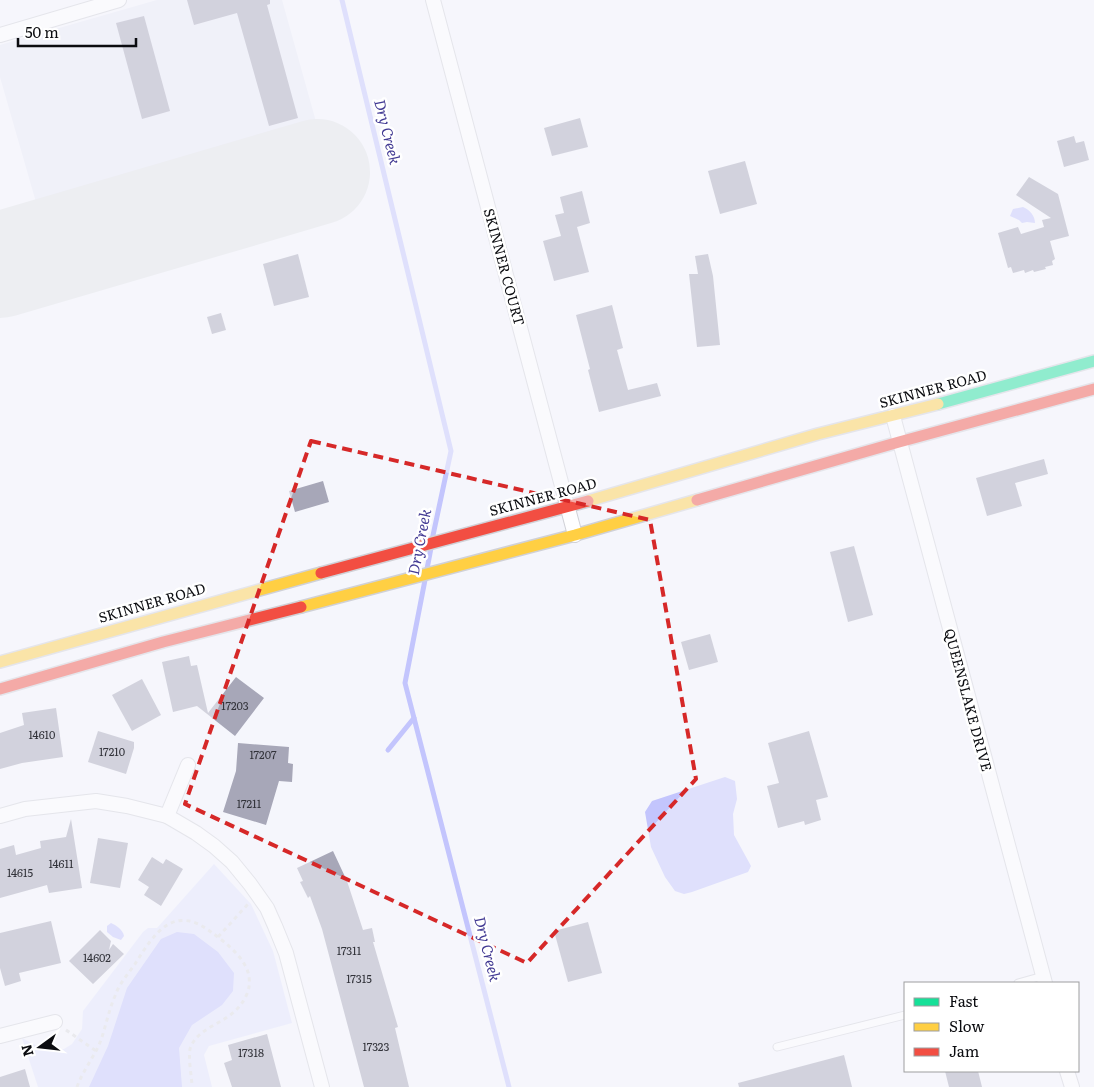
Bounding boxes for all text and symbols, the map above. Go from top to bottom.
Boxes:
scale bar [18,15,135,47]
text: 50 m [25,20,59,43]
water label: Dry Creek [369,97,408,167]
street label: SKINNER COURT [480,206,530,328]
street label: SKINNER ROAD [877,364,989,412]
street label: SKINNER ROAD [487,472,599,520]
water label: Dry Creek [401,506,436,577]
street label: SKINNER ROAD [96,577,208,627]
street label: QUEENSLAKE DRIVE [940,626,998,774]
house number: 17203 [221,697,249,713]
house number: 14610 [29,726,55,742]
house number: 17210 [99,743,125,759]
house number: 17207 [249,746,277,762]
house number: 17211 [237,795,262,811]
house number: 14611 [49,855,74,871]
house number: 14615 [7,864,33,880]
water label: Dry Creek [469,914,508,984]
house number: 17311 [337,942,362,958]
house number: 14602 [83,949,111,965]
house number: 17315 [346,970,372,986]
legend [904,982,1079,1072]
text: Fast [949,989,978,1012]
text: Slow [949,1014,984,1037]
north arrow [15,1022,65,1072]
house number: 17323 [363,1038,389,1054]
text: Jam [949,1039,980,1062]
text: N [15,1042,38,1059]
house number: 17318 [238,1044,264,1060]

